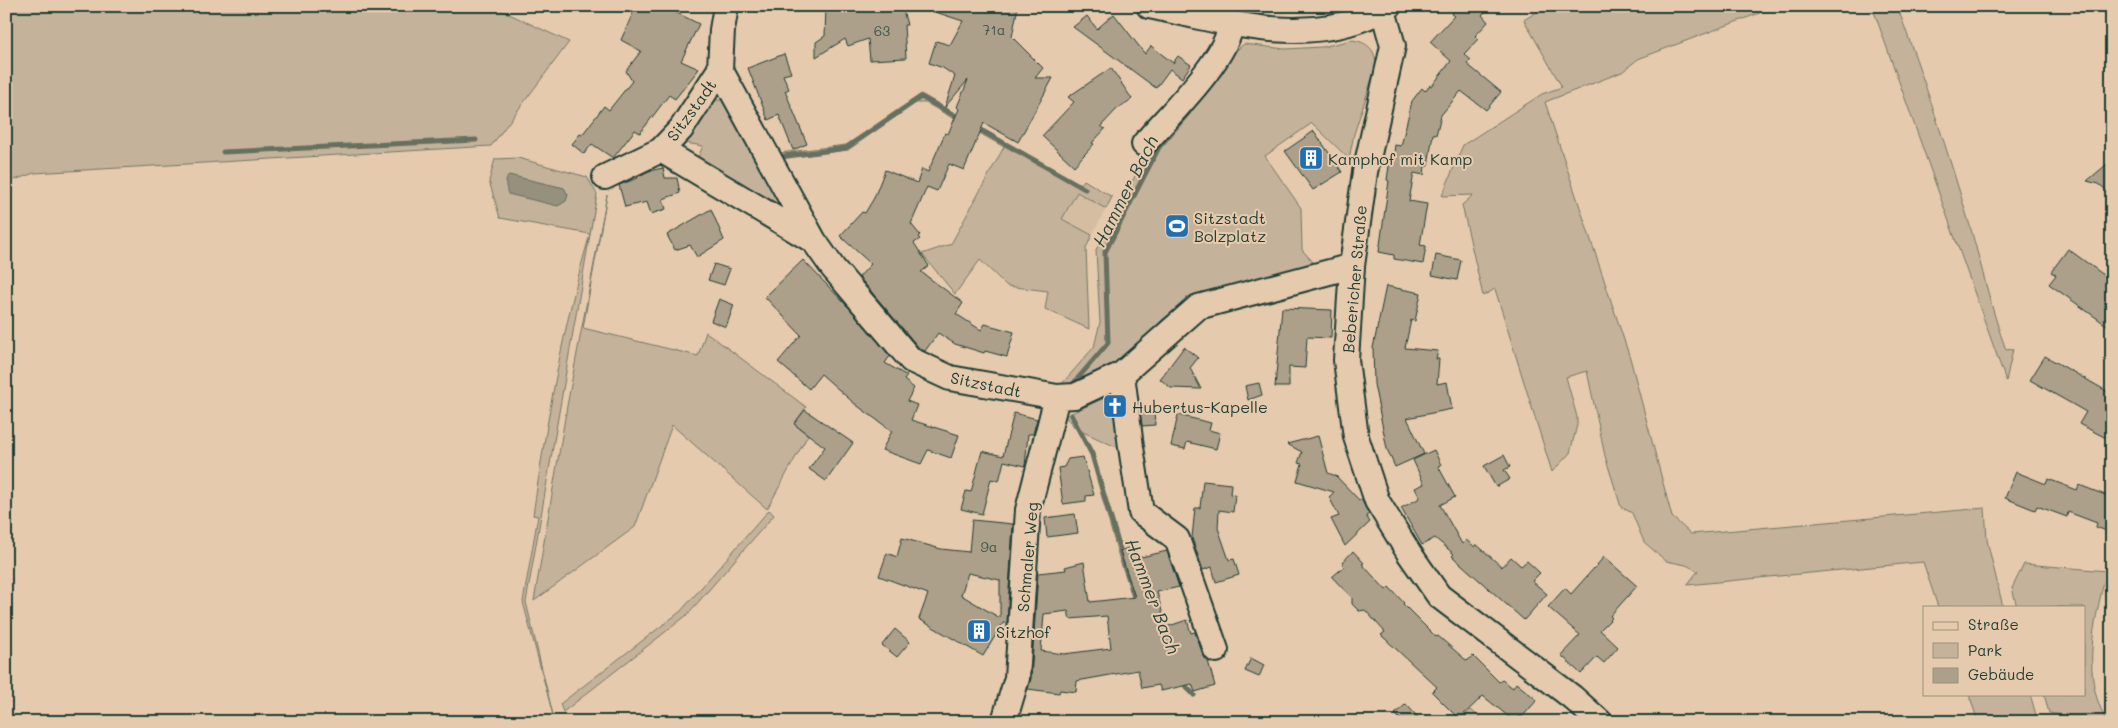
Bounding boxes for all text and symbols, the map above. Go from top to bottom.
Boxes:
house number: 71a [983,20,1005,39]
house number: 63 [874,21,890,40]
street label: Sitzstadt [661,75,721,145]
water label: Hammer Bach [1087,131,1163,251]
building icon: Kamphof mit Kamp [1298,145,1324,171]
place label: Kamphof mit Kamp [1328,148,1472,169]
street label: Bebericher Straße [1337,204,1371,354]
place label: Sitzstadt Bolzplatz [1194,207,1266,246]
sports icon: Sitzstadt Bolzplatz [1164,213,1190,239]
street label: Sitzstadt [949,366,1023,402]
church icon: Hubertus-Kapelle [1102,393,1128,419]
place label: Hubertus-Kapelle [1132,396,1268,417]
street label: Schmaler Weg [1012,501,1042,613]
water label: Hammer Bach [1120,535,1186,657]
house number: 9a [981,537,998,556]
legend [1923,606,2086,696]
text: Straße [1968,614,2019,634]
building icon: Sitzhof [966,618,992,644]
place label: Sitzhof [996,621,1051,642]
text: Park [1968,640,2002,660]
text: Gebäude [1968,664,2034,684]

